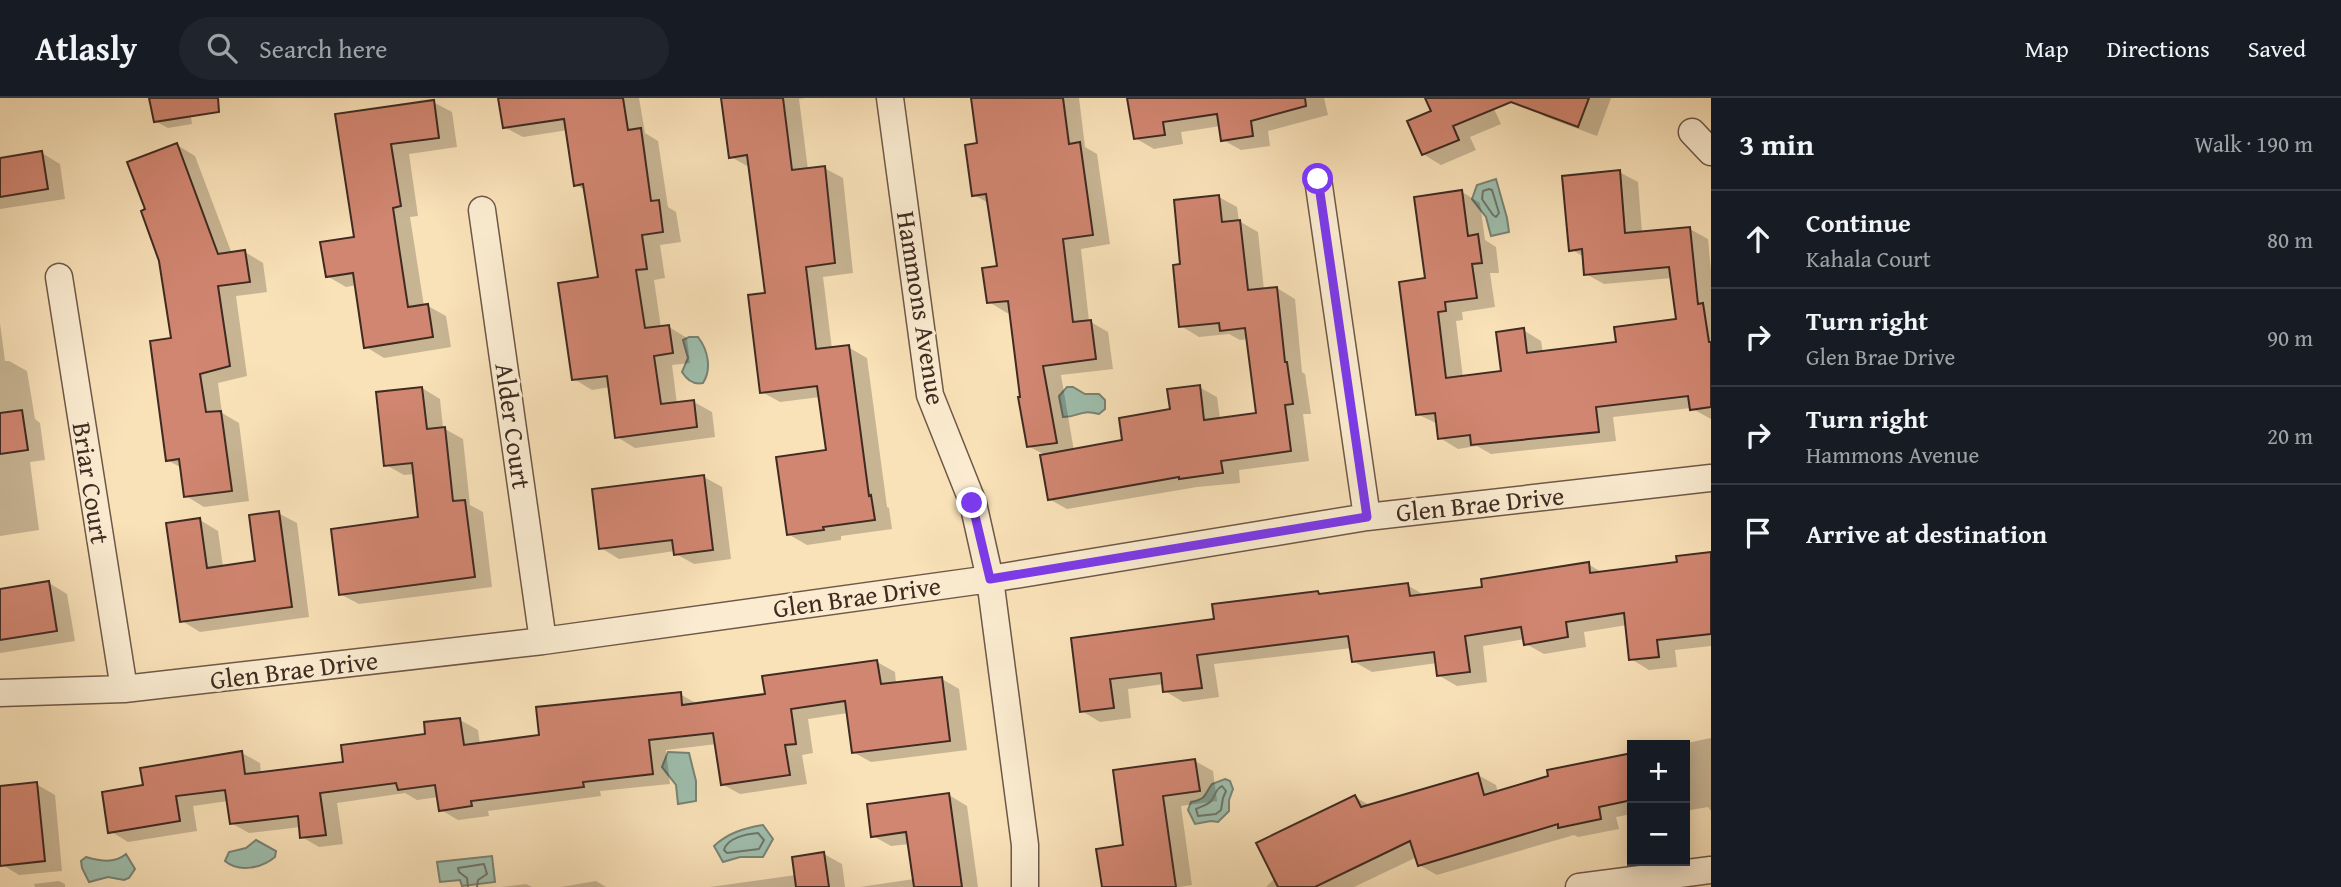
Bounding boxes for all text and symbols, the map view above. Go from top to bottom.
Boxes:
search box [179,17,669,80]
text: Atlasly [35,24,137,72]
icon: search [203,29,241,67]
text: Search here [259,29,387,68]
text: Map [2025,31,2069,66]
text: Directions [2107,31,2210,66]
text: Saved [2248,31,2306,66]
text: 3 min [1739,122,1814,166]
text: Walk · 190 m [2194,127,2313,160]
route start [1302,163,1333,194]
text: Continue [1806,203,1911,242]
street label: Hammons Avenue [887,208,956,408]
icon: ahead [1739,220,1777,258]
text: 80 m [2267,223,2313,256]
text: Kahala Court [1806,242,1931,275]
text: Turn right [1806,301,1928,340]
icon: right [1739,318,1777,356]
text: 90 m [2267,321,2313,354]
text: Glen Brae Drive [1806,340,1955,373]
street label: Alder Court [485,360,542,492]
text: Turn right [1806,399,1928,438]
icon: right [1739,416,1777,454]
street label: Briar Court [63,419,120,547]
text: 20 m [2267,419,2313,452]
text: Hammons Avenue [1806,438,1979,471]
street label: Glen Brae Drive [1394,475,1566,532]
route end [956,487,987,518]
icon: arrive [1739,514,1777,552]
text: Arrive at destination [1806,514,2047,553]
street label: Glen Brae Drive [771,565,943,628]
street label: Glen Brae Drive [208,640,380,699]
map controls [1627,740,1690,866]
button: + [1627,740,1690,803]
button: − [1627,803,1690,866]

